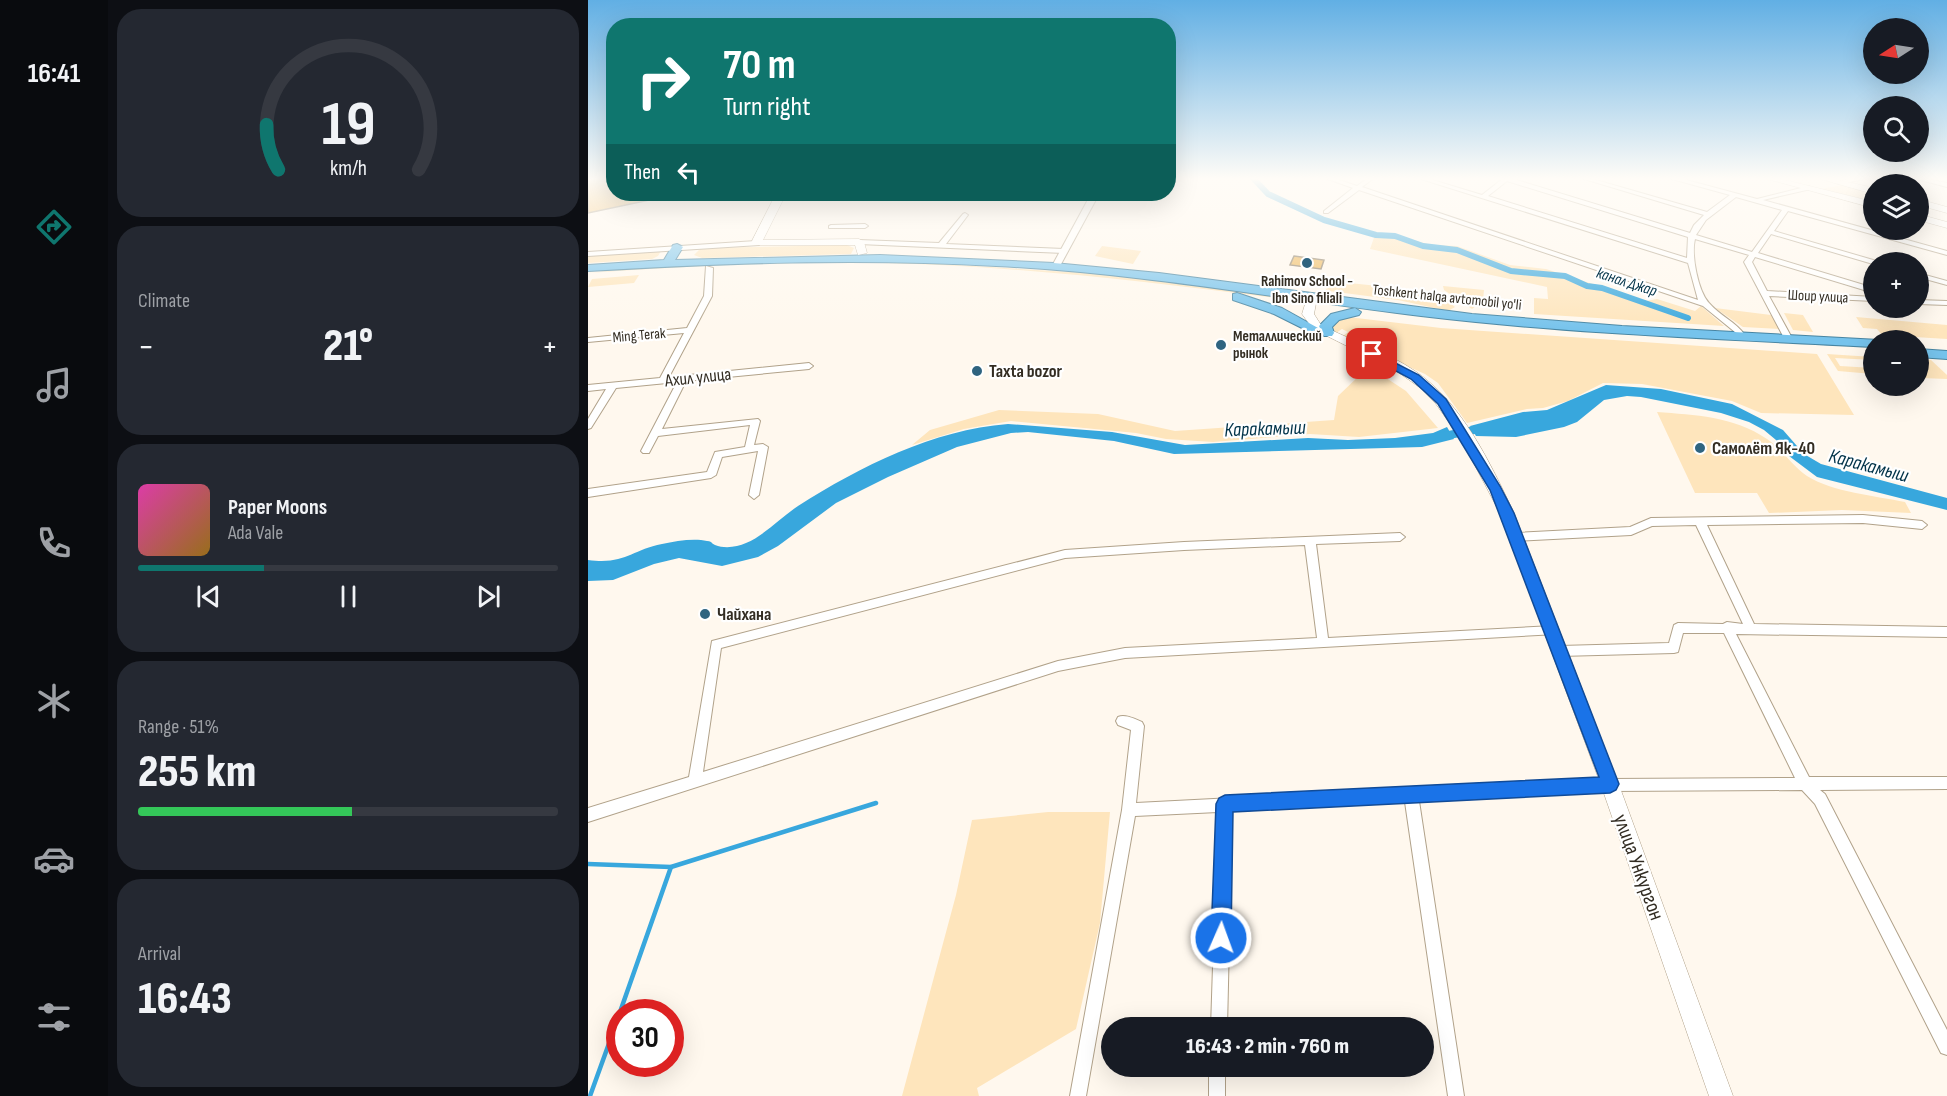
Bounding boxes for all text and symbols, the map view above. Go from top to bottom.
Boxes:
north arrow [1863,18,1929,84]
map controls [1863,18,1929,396]
text: 70 m [723,40,796,91]
icon: right [624,42,702,120]
text: 16:41 [28,58,80,90]
text: 19 [321,88,375,163]
text: Turn right [723,91,810,123]
button: search [1863,96,1929,162]
icon: left [672,156,705,189]
text: km/h [329,157,367,182]
text: Then [624,159,660,186]
button: layers [1863,174,1929,240]
icon: directions [33,206,75,248]
button: + [1863,252,1929,318]
marker: Rahimov School - Ibn Sino filiali [1300,256,1314,270]
water label: канал Джар [1594,264,1660,301]
place label: Rahimov School - Ibn Sino filiali [1261,272,1353,308]
street label: Toshkent halqa avtomobil yo'li [1371,280,1523,315]
street label: Шоир улица [1787,285,1849,308]
text: Climate [138,289,190,313]
text: 21° [323,319,373,374]
street label: Ming Terak [612,324,667,347]
text: − [138,327,154,367]
text: + [542,327,558,367]
place label: Металлический рынок [1233,327,1322,363]
pin [1346,328,1397,379]
button: − [1863,330,1929,396]
icon: arrive [1355,337,1388,370]
marker: Металлический рынок [1214,338,1228,352]
place label: Taxta bozor [989,361,1063,382]
icon: music [33,364,75,406]
street label: Ахил улица [663,364,732,392]
marker: Taxta bozor [970,364,984,378]
water label: Каракамыш [1224,416,1307,442]
place label: Самолёт Як-40 [1712,438,1815,459]
marker: Самолёт Як-40 [1693,441,1707,455]
water label: Каракамыш [1826,444,1912,488]
text: Paper Moons [228,494,327,521]
text: Ada Vale [228,521,283,545]
icon: phone [33,522,75,564]
icon: previous [192,580,225,613]
icon: pause [332,580,365,613]
icon: next [472,580,505,613]
place label: Чайхана [717,604,771,625]
marker: Чайхана [698,607,712,621]
icon: climate [33,680,75,722]
text: Range · 51% [138,715,219,739]
text: 255 km [138,745,256,800]
street label: улица Ункургон [1608,811,1669,924]
icon: car [33,838,75,880]
position arrow [1189,906,1253,970]
text: Arrival [138,942,181,966]
text: 16:43 [138,972,232,1027]
icon: filters [33,996,75,1038]
speed limit sign: 30 [606,999,684,1077]
text: 16:43 · 2 min · 760 m [1186,1033,1349,1060]

